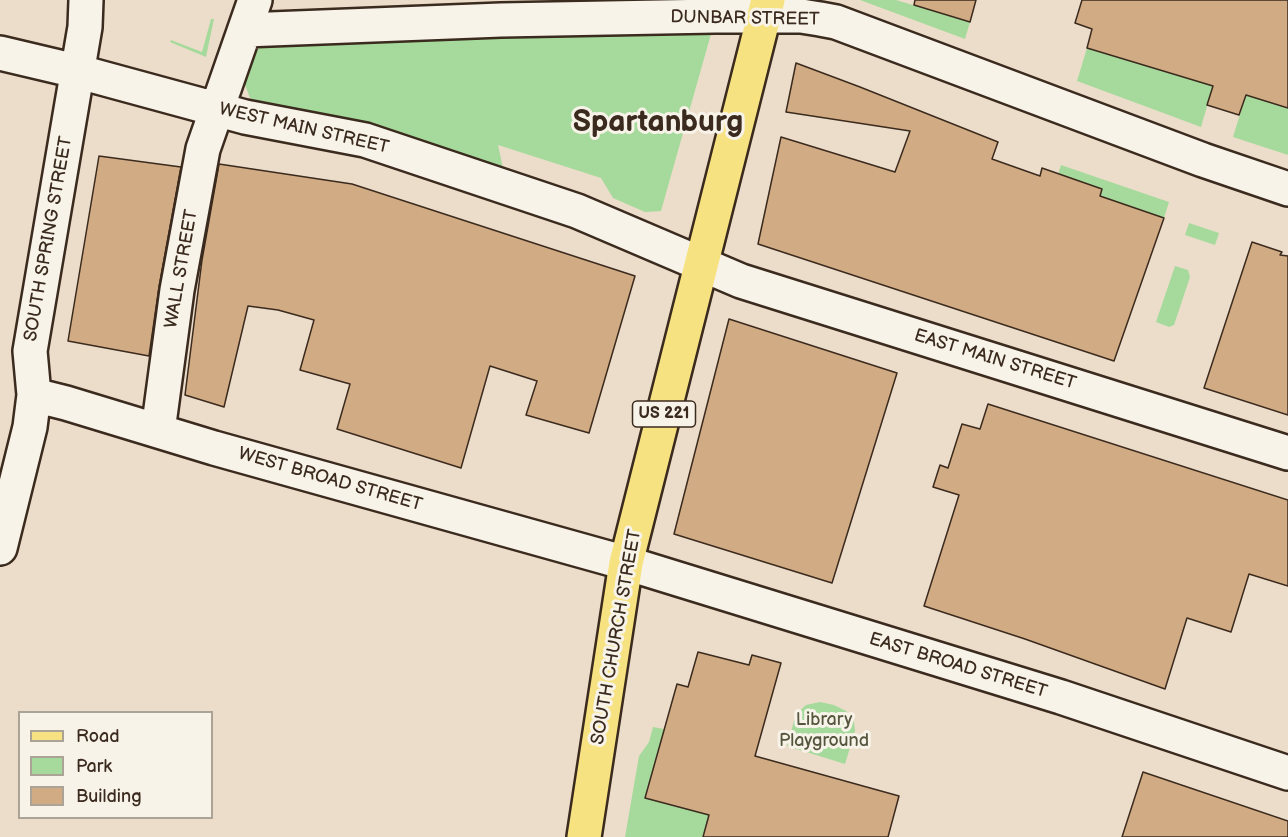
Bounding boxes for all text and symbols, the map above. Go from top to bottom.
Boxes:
street label: DUNBAR STREET [670,7,820,31]
street label: WEST MAIN STREET [217,99,391,159]
district label: Spartanburg [573,105,743,141]
street label: SOUTH SPRING STREET [20,135,78,343]
street label: WALL STREET [161,208,203,330]
street label: EAST MAIN STREET [911,325,1079,395]
road number: US 221 [632,401,696,427]
street label: WEST BROAD STREET [235,443,425,517]
street label: SOUTH CHURCH STREET [587,528,647,746]
street label: EAST BROAD STREET [866,629,1050,703]
park label: Library Playground [779,709,869,752]
legend [18,711,213,819]
text: Road [76,726,120,747]
text: Park [76,756,112,777]
text: Building [76,786,142,807]

